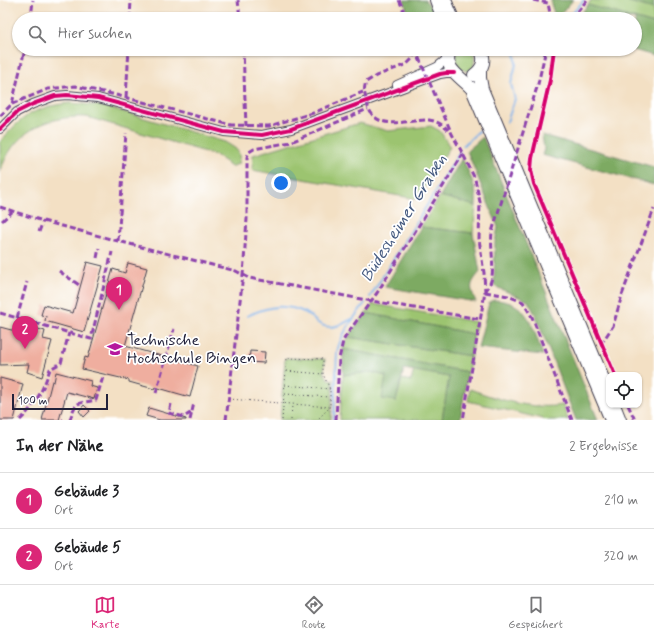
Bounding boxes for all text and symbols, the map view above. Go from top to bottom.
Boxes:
search box [12,12,642,56]
icon: search [26,23,48,45]
text: Hier suchen [58,24,132,44]
water label: Büdesheimer Graben [356,150,452,286]
your location [271,173,291,193]
pin: 1 [106,277,132,310]
pin: 2 [12,316,38,349]
place label: Technische Hochschule Bingen [127,330,256,369]
school or university icon: Technische Hochschule Bingen [106,340,124,358]
map controls [606,372,642,408]
button: locate [606,372,642,408]
scale bar [12,392,108,411]
text: 100 m [18,394,48,408]
text: In der Nähe [16,435,104,457]
text: 2 Ergebnisse [569,438,638,455]
text: Gebäude 3 [54,482,119,502]
text: 1 [26,492,32,509]
text: 210 m [604,492,638,509]
text: Ort [54,502,73,519]
text: Gebäude 5 [54,538,121,558]
text: 2 [26,548,32,565]
text: 320 m [604,548,638,565]
text: Ort [54,558,73,575]
tab: Karte [91,594,119,632]
tab: Route [302,594,326,632]
tab: Gespeichert [508,594,563,632]

